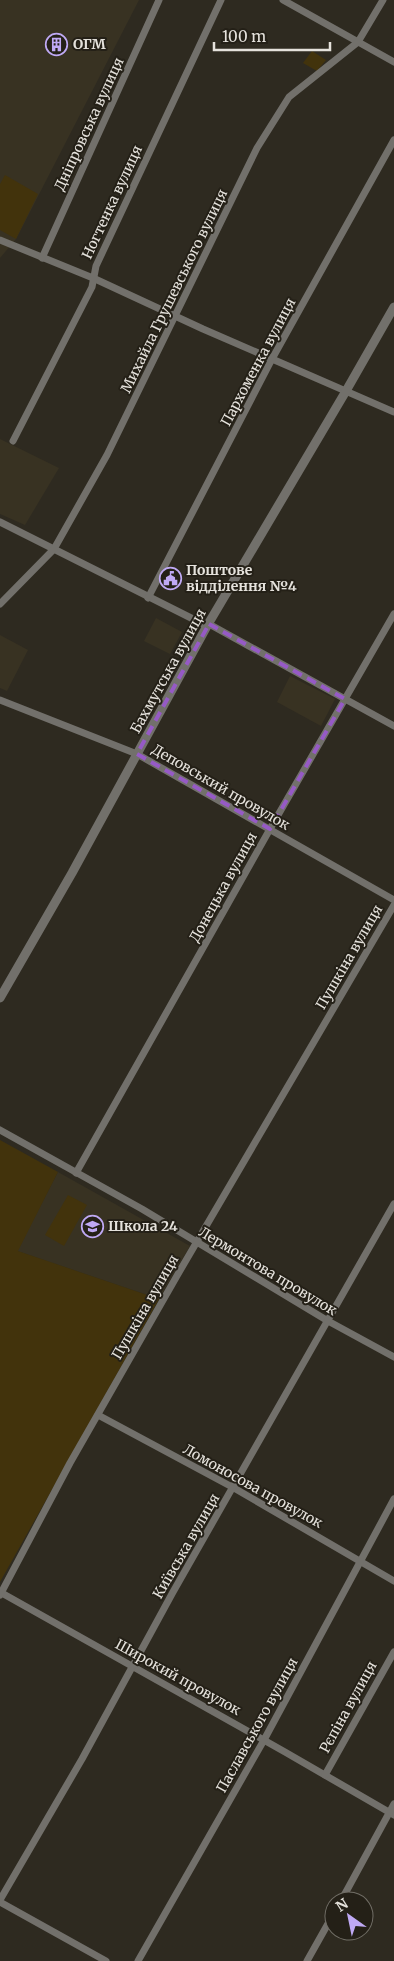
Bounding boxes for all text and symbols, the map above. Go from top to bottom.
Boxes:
scale bar [214,20,330,52]
text: 100 m [222,27,266,46]
building icon: ОГМ [45,32,69,56]
place label: ОГМ [73,35,106,53]
street label: Дніпровська вулиця [50,55,128,193]
street label: Ногтенка вулиця [78,142,146,262]
street label: Михайла Грушевського вулиця [117,186,231,396]
street label: Пархоменка вулиця [217,295,299,429]
place label: Поштове відділення №4 [186,561,297,595]
public building icon: Поштове відділення №4 [158,566,182,590]
street label: Бахмутська вулиця [126,605,210,737]
street label: Деповський провулок [149,740,293,834]
street label: Донецька вулиця [185,829,261,945]
street label: Пушкіна вулиця [312,901,386,1013]
school or university icon: Школа 24 [80,1214,104,1238]
place label: Школа 24 [108,1217,178,1235]
street label: Лермонтова провулок [196,1223,340,1319]
street label: Пушкіна вулиця [108,1251,182,1363]
street label: Ломоносова провулок [180,1440,326,1532]
street label: Київська вулиця [149,1490,223,1602]
street label: Широкий провулок [112,1635,244,1719]
street label: Паславського вулиця [212,1654,302,1796]
street label: Рєпіна вулиця [315,1658,381,1756]
north arrow [324,1891,374,1941]
text: N [332,1895,351,1916]

